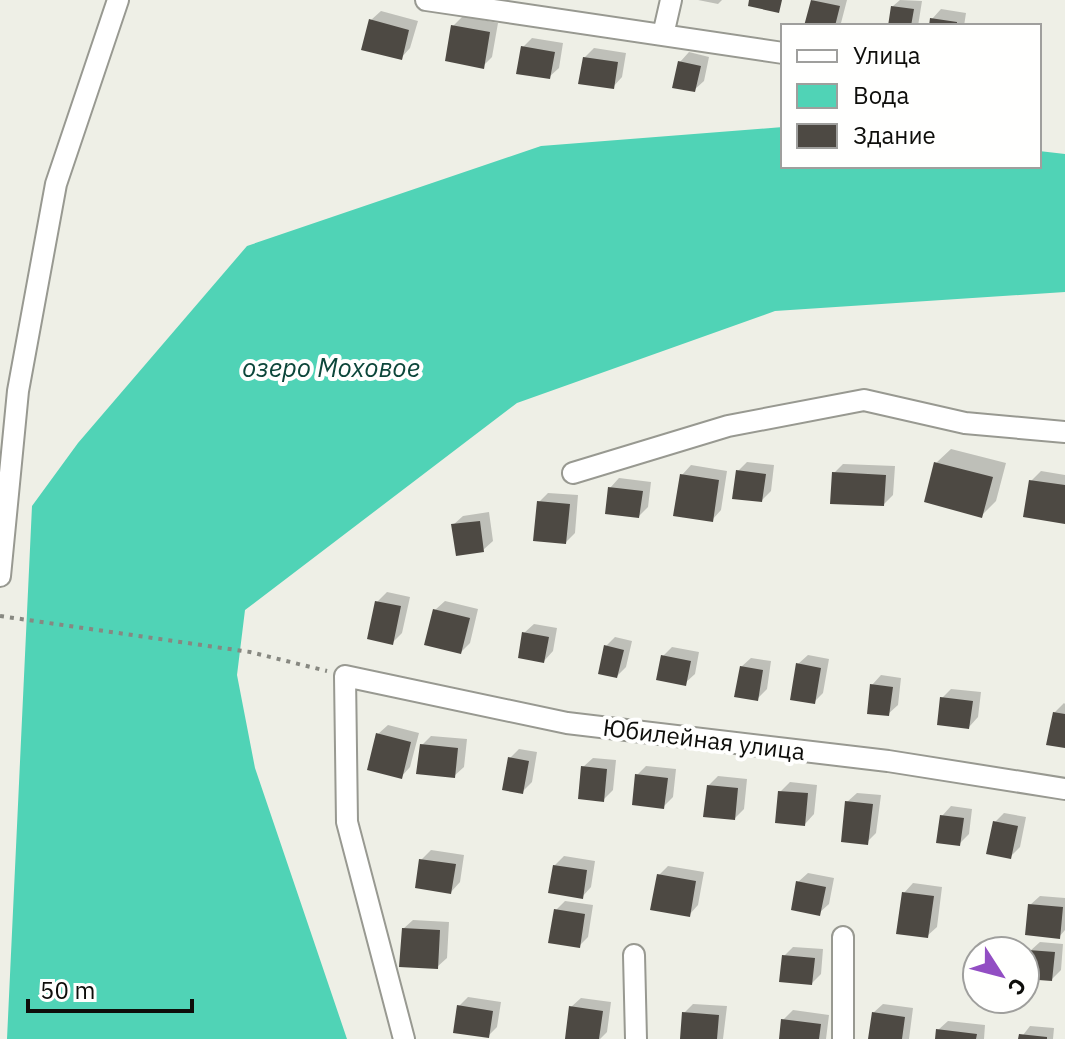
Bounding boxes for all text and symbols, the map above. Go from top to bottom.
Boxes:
legend [781,24,1041,168]
text: Улица [853,39,921,71]
text: Вода [853,79,909,111]
text: Здание [853,119,936,151]
water label: озеро Моховое [242,350,420,384]
street label: Юбилейная улица [601,711,807,767]
north arrow [961,935,1041,1015]
scale bar [28,963,192,1013]
text: С [1002,973,1034,1001]
text: 50 m [40,974,95,1006]

